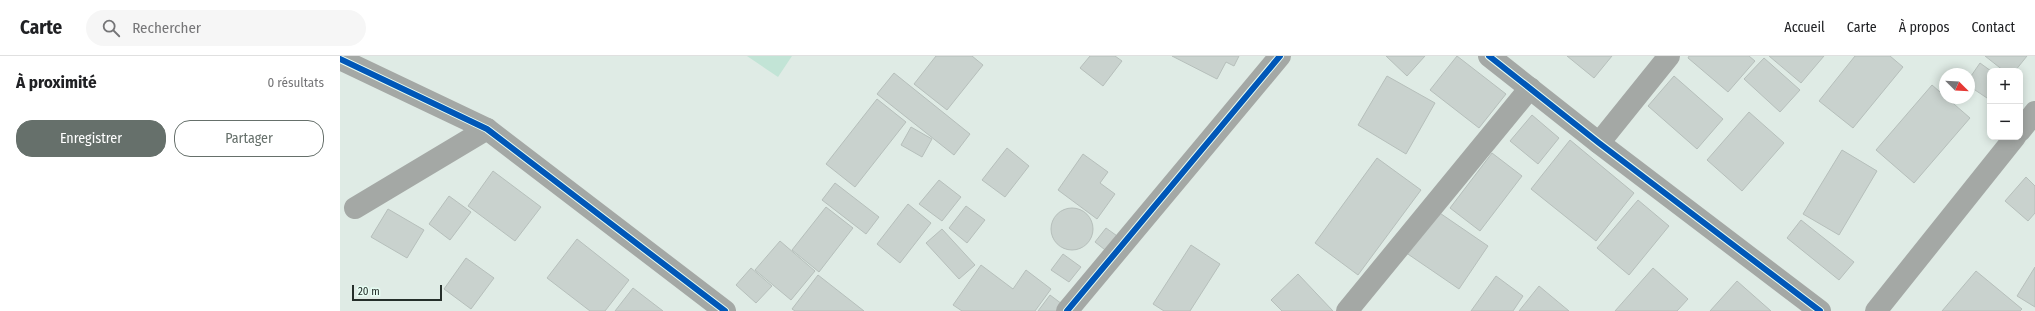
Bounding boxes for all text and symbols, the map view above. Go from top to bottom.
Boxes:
search box [86,10,366,46]
text: Carte [20,16,62,39]
icon: search [100,17,122,39]
text: Rechercher [132,19,201,37]
text: Accueil [1784,19,1825,36]
text: Carte [1847,19,1877,36]
text: À propos [1899,19,1950,36]
text: Contact [1972,19,2015,36]
north arrow [1939,68,1975,104]
map controls [1987,68,2023,140]
button: + [1987,68,2023,104]
text: À proximité [16,72,97,93]
text: 0 résultats [267,75,324,90]
button: − [1987,104,2023,140]
button: Enregistrer [16,120,166,157]
button: Partager [174,120,324,157]
scale bar [352,283,442,302]
text: 20 m [358,285,380,298]

